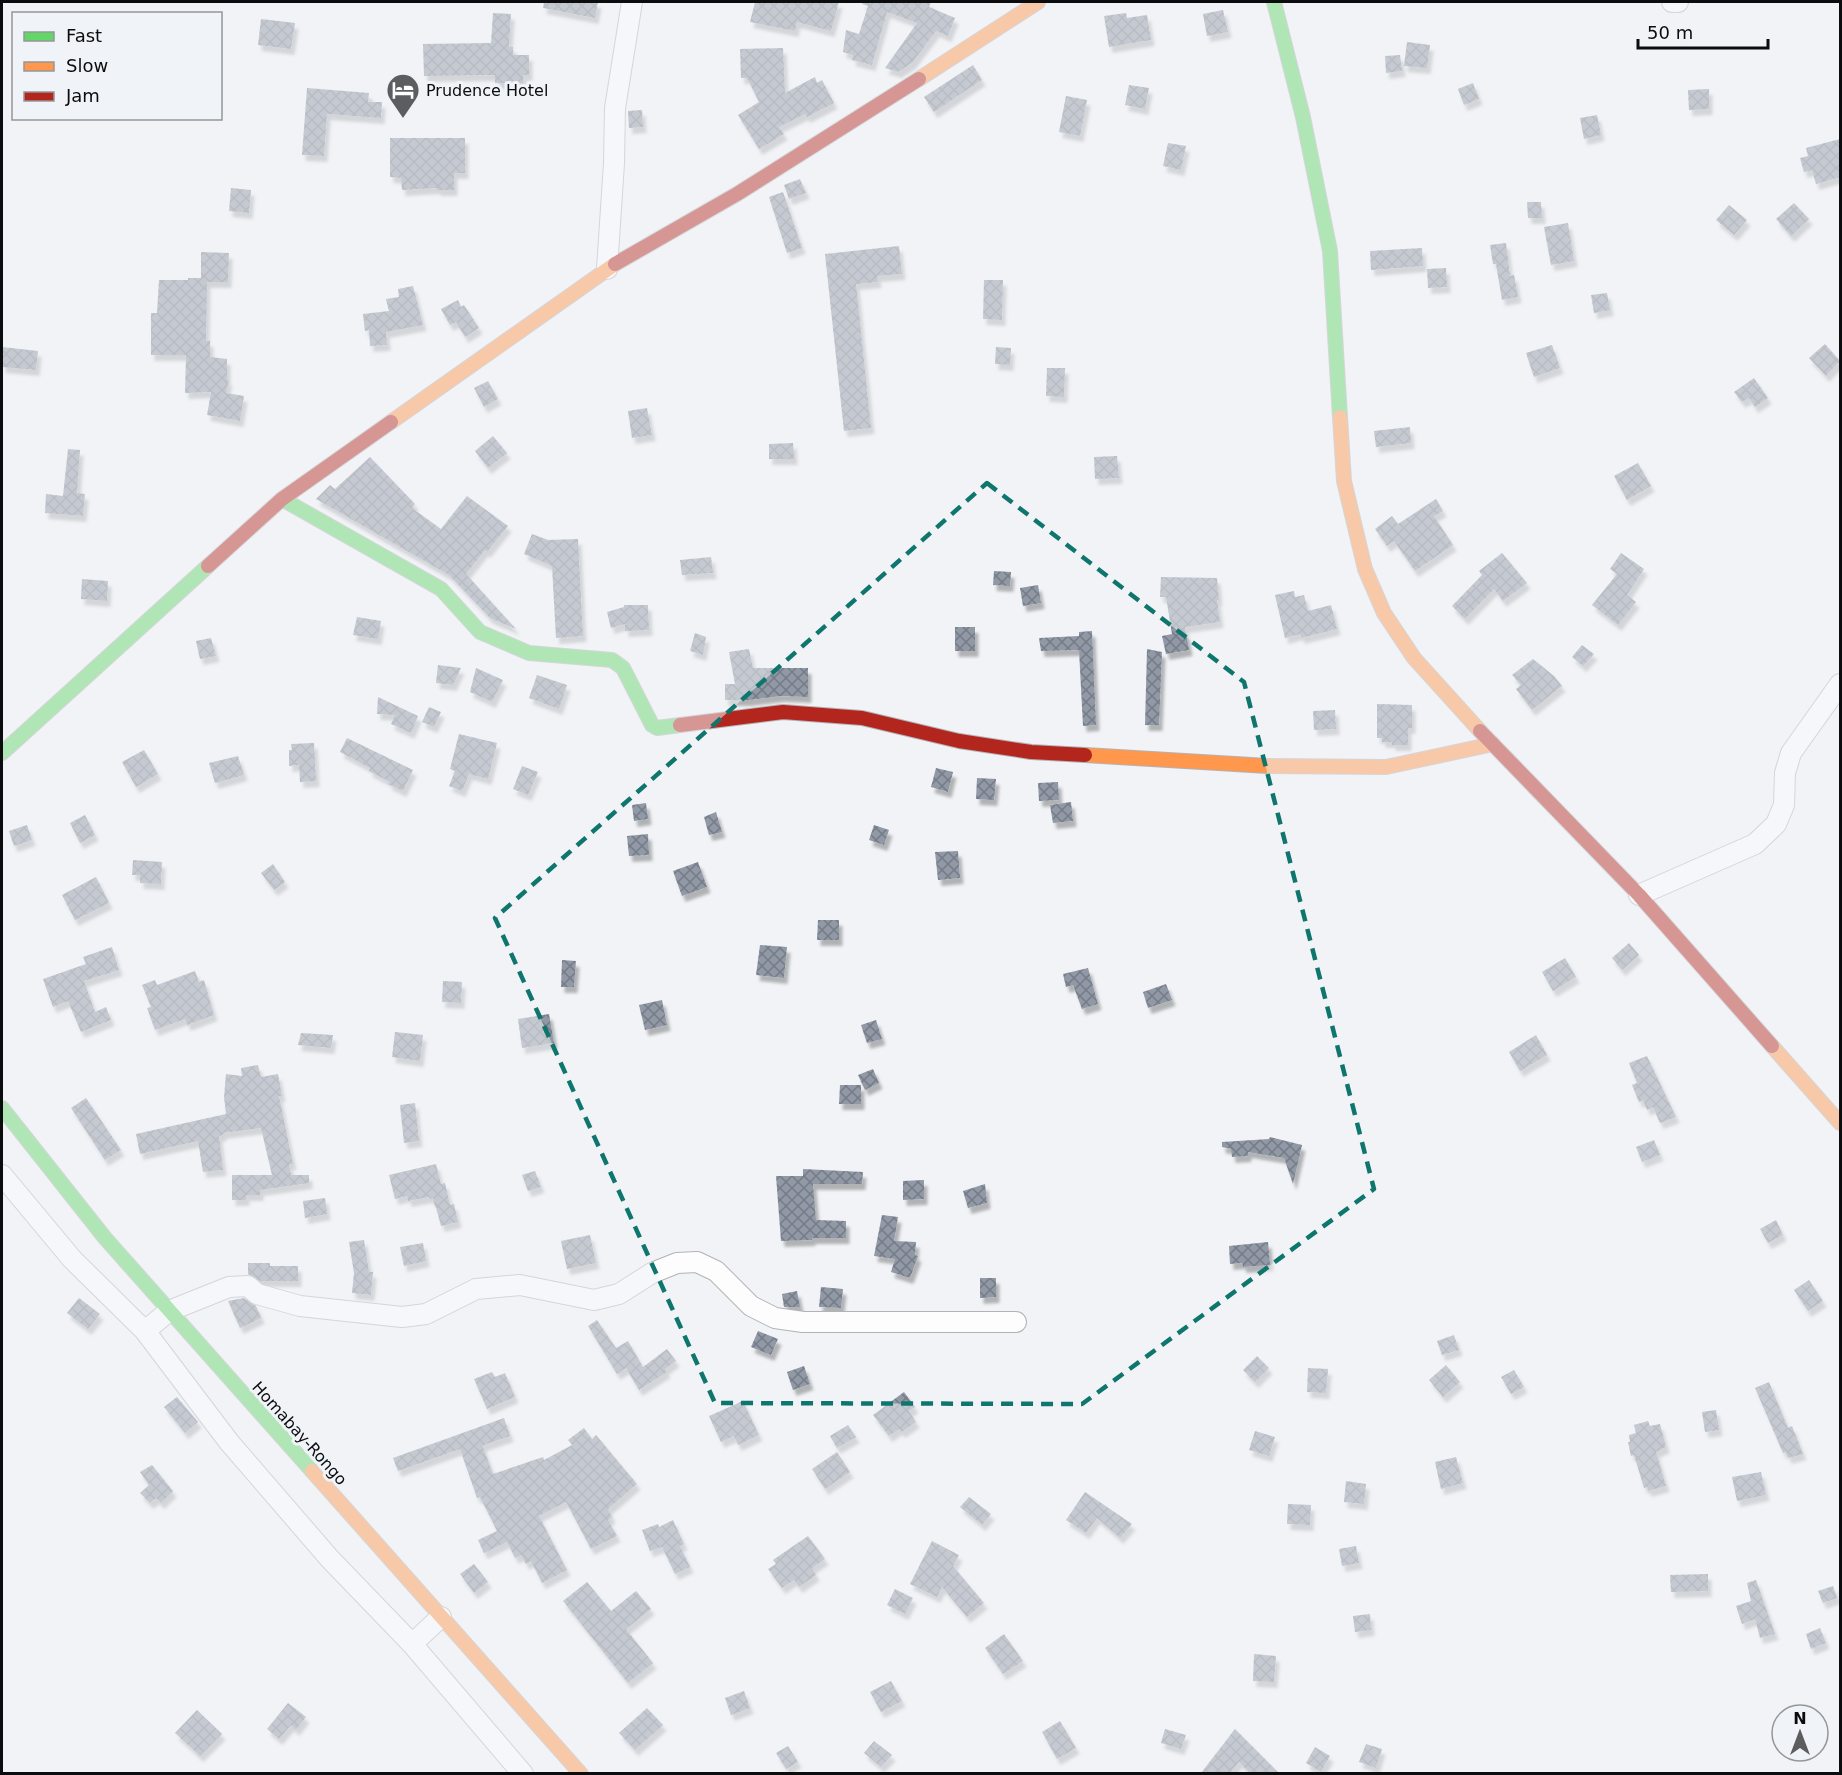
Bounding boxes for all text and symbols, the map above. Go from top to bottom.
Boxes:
legend [12,12,222,120]
scale bar [1638,12,1768,50]
text: 50 m [1647,22,1693,43]
text: Fast [66,25,102,46]
text: Slow [66,55,108,76]
hotel icon: Prudence Hotel [385,72,421,119]
place label: Prudence Hotel [426,81,548,100]
text: Jam [65,85,100,106]
street label: Homabay-Rongo [248,1378,351,1489]
north arrow [1770,1703,1830,1763]
text: N [1793,1709,1807,1728]

